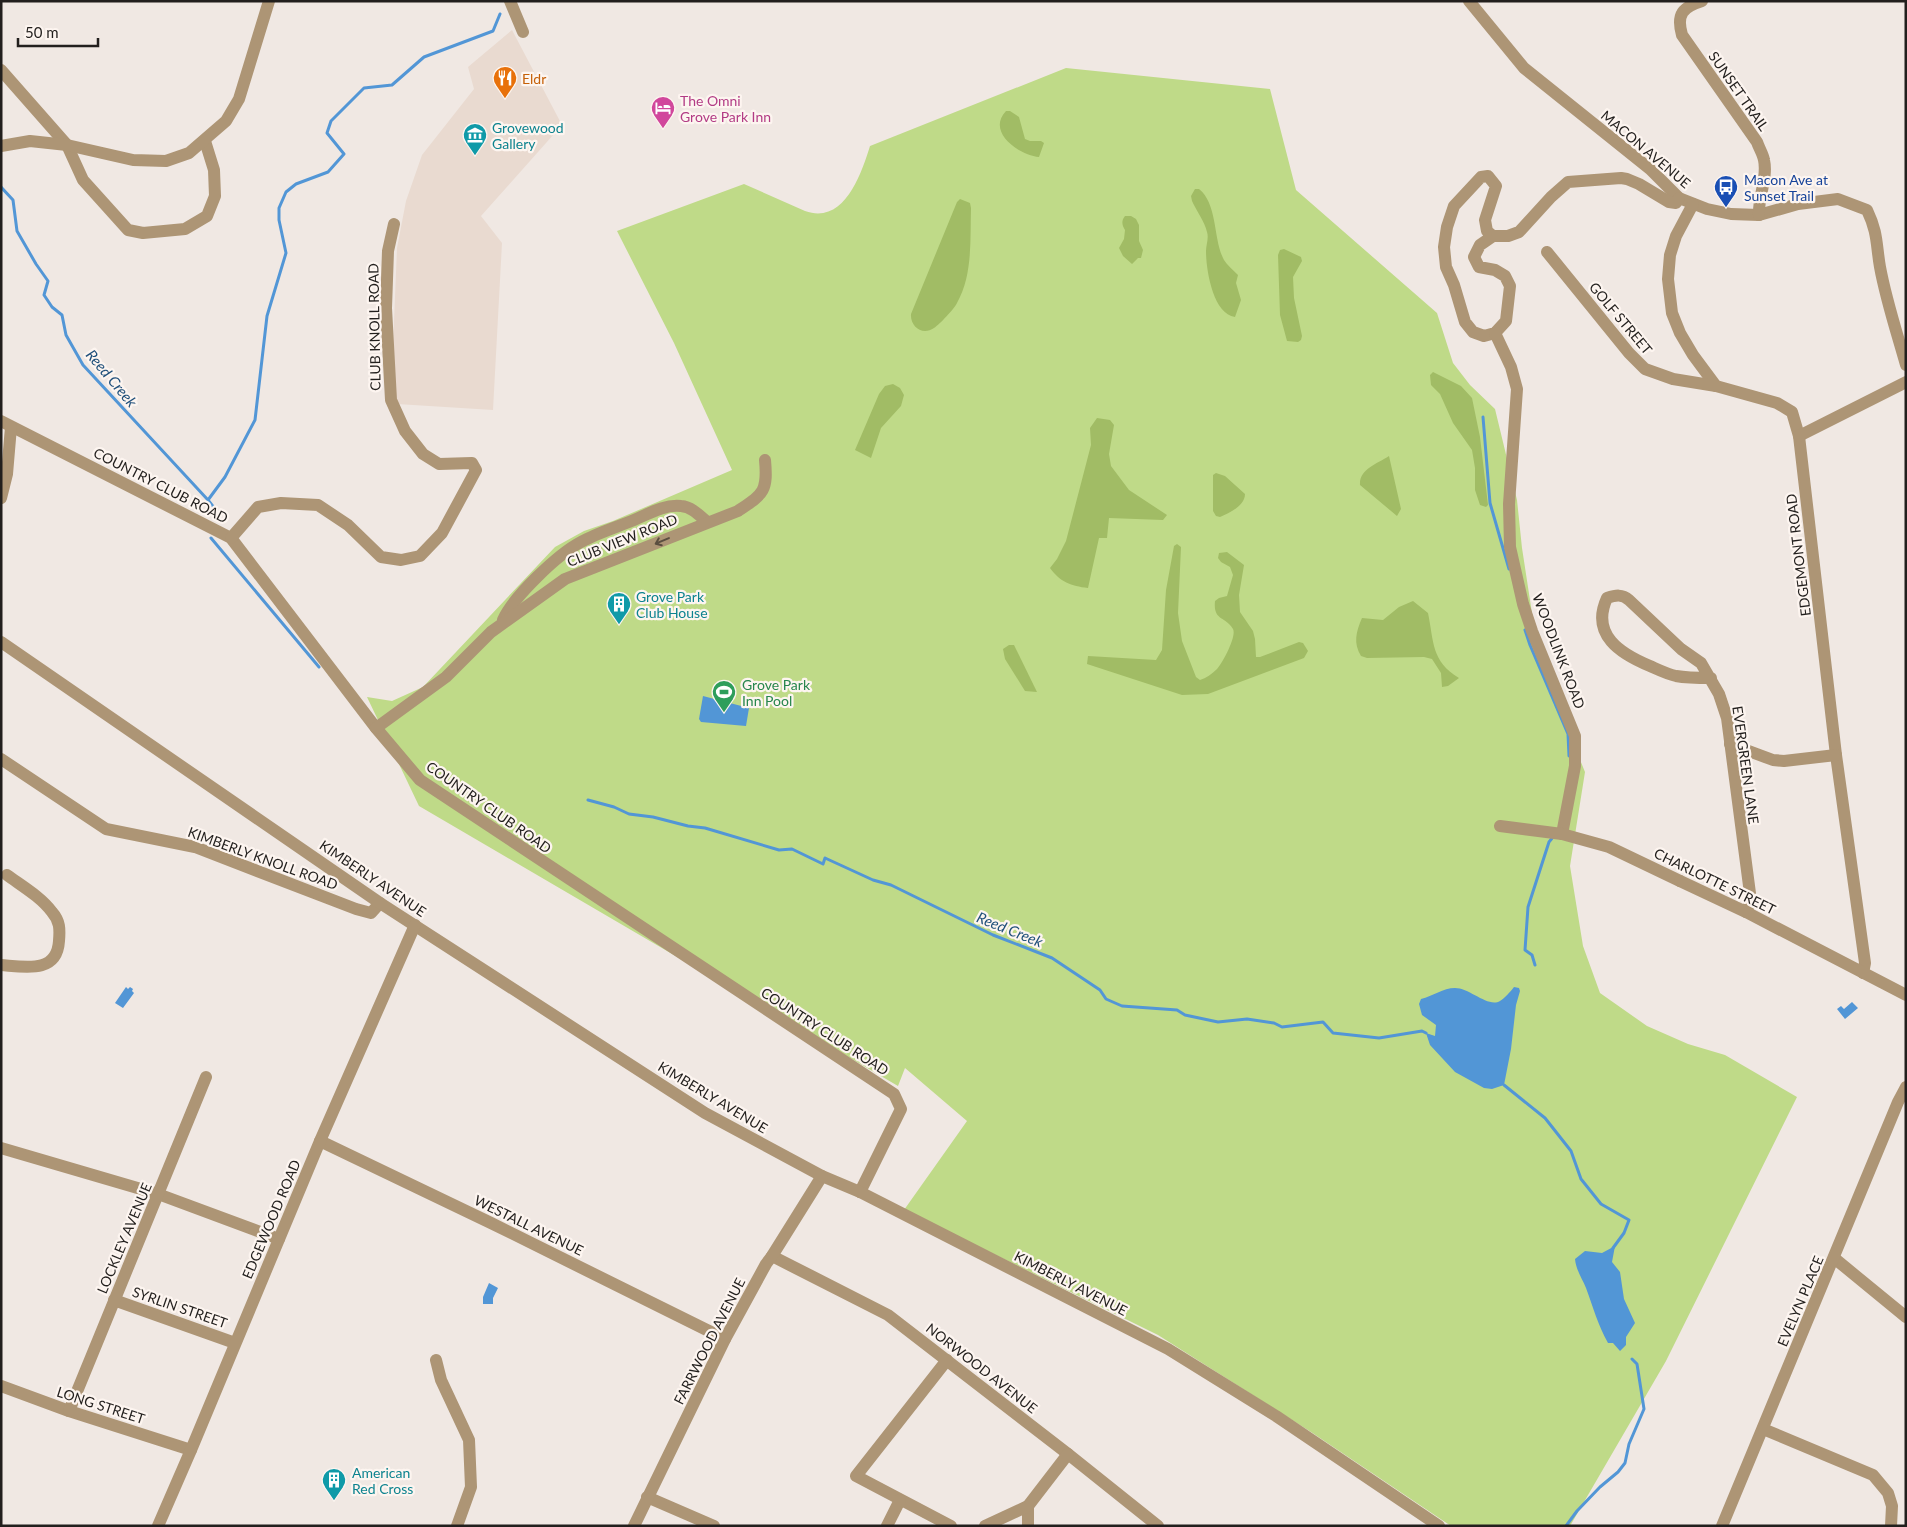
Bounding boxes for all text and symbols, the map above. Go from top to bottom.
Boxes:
scale bar [18,15,98,47]
text: 50 m [25,23,59,41]
street label: SUNSET TRAIL [1705,48,1773,134]
restaurant icon: Eldr [492,65,518,99]
place label: Eldr [522,70,546,87]
place label: The Omni Grove Park Inn [680,92,771,125]
hotel icon: The Omni Grove Park Inn [650,95,676,129]
street label: MACON AVENUE [1598,107,1694,191]
place label: Grovewood Gallery [492,119,564,152]
museum icon: Grovewood Gallery [462,122,488,156]
place label: Macon Ave at Sunset Trail [1744,171,1828,204]
bus stop icon: Macon Ave at Sunset Trail [1713,174,1739,208]
street label: CLUB KNOLL ROAD [364,263,384,391]
street label: GOLF STREET [1586,278,1657,358]
water label: Reed Creek [83,346,142,411]
street label: COUNTRY CLUB ROAD [91,444,231,526]
street label: EDGEMONT ROAD [1782,493,1814,617]
street label: CLUB VIEW ROAD [564,510,680,570]
one-way arrow [655,537,670,546]
place label: Grove Park Club House [636,588,708,621]
building icon: Grove Park Club House [606,591,632,625]
street label: WOODLINK ROAD [1529,591,1589,711]
place label: Grove Park Inn Pool [742,676,811,709]
sports icon: Grove Park Inn Pool [711,679,737,713]
street label: EVERGREEN LANE [1729,705,1763,825]
street label: COUNTRY CLUB ROAD [423,757,555,857]
street label: KIMBERLY KNOLL ROAD [186,823,340,893]
street label: KIMBERLY AVENUE [317,836,429,920]
street label: CHARLOTTE STREET [1651,844,1779,918]
water label: Reed Creek [974,908,1046,951]
street label: COUNTRY CLUB ROAD [758,983,892,1079]
street label: KIMBERLY AVENUE [655,1058,771,1136]
street label: EDGEWOOD ROAD [238,1157,304,1281]
street label: LOCKLEY AVENUE [93,1180,155,1296]
street label: WESTALL AVENUE [472,1191,586,1259]
street label: KIMBERLY AVENUE [1012,1247,1130,1319]
street label: EVELYN PLACE [1773,1253,1827,1349]
street label: FARRWOOD AVENUE [670,1275,748,1407]
street label: SYRLIN STREET [130,1283,230,1331]
street label: NORWOOD AVENUE [923,1319,1041,1417]
street label: LONG STREET [55,1383,148,1427]
place label: American Red Cross [352,1464,413,1497]
building icon: American Red Cross [321,1467,347,1501]

